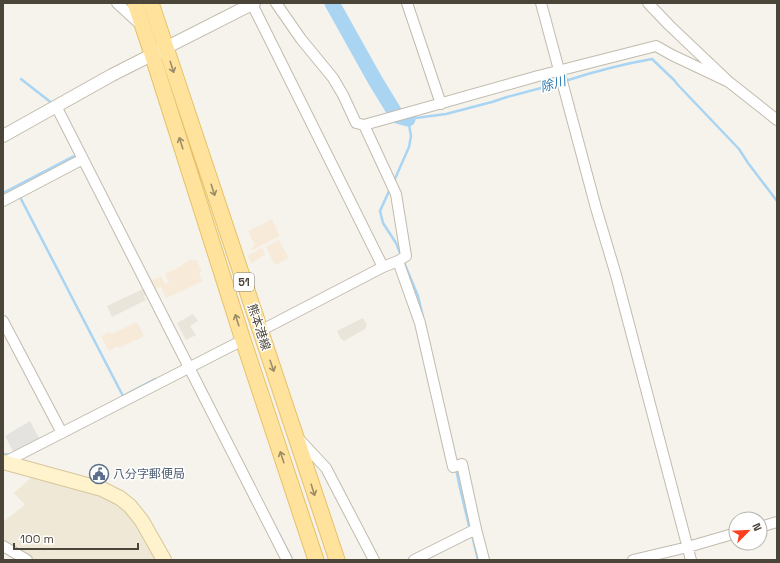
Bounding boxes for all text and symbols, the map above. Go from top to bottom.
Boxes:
one-way arrow [169,60,177,72]
water label: 除川 [538,72,570,96]
one-way arrow [176,137,184,149]
one-way arrow [210,183,217,196]
road number: 51 [234,273,254,291]
street label: 熊本港線 [244,302,274,352]
one-way arrow [233,313,240,326]
one-way arrow [269,360,276,373]
one-way arrow [278,450,285,463]
public building icon: 八分字郵便局 [88,463,110,485]
place label: 八分字郵便局 [113,466,185,482]
one-way arrow [310,483,317,496]
north arrow [728,511,768,551]
text: N [749,521,765,533]
scale bar [14,525,138,551]
text: 100 m [20,531,54,547]

